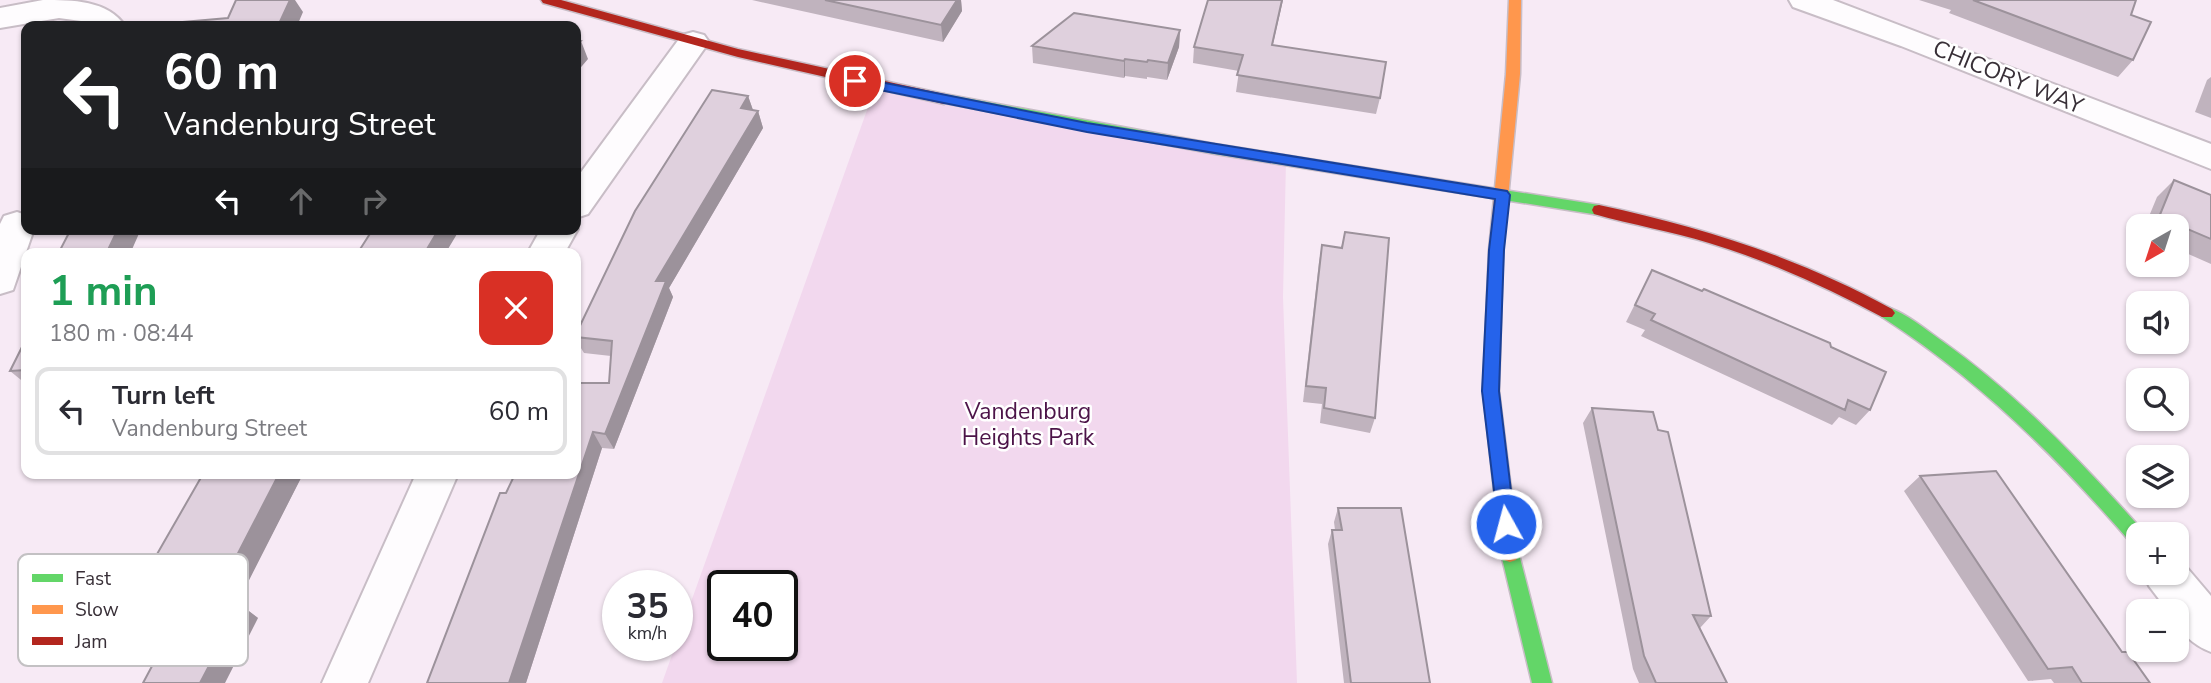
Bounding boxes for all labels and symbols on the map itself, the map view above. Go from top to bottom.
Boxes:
street label: CHICORY WAY [1928,33,2088,121]
pin [825,51,885,111]
north arrow [2126,214,2189,276]
park label: Vandenburg Heights Park [962,396,1095,453]
position arrow [1469,487,1543,561]
legend [18,554,248,666]
text: Fast [75,566,111,592]
speed limit sign: 40 [707,570,798,661]
text: Slow [75,597,119,623]
text: Jam [74,629,108,655]

